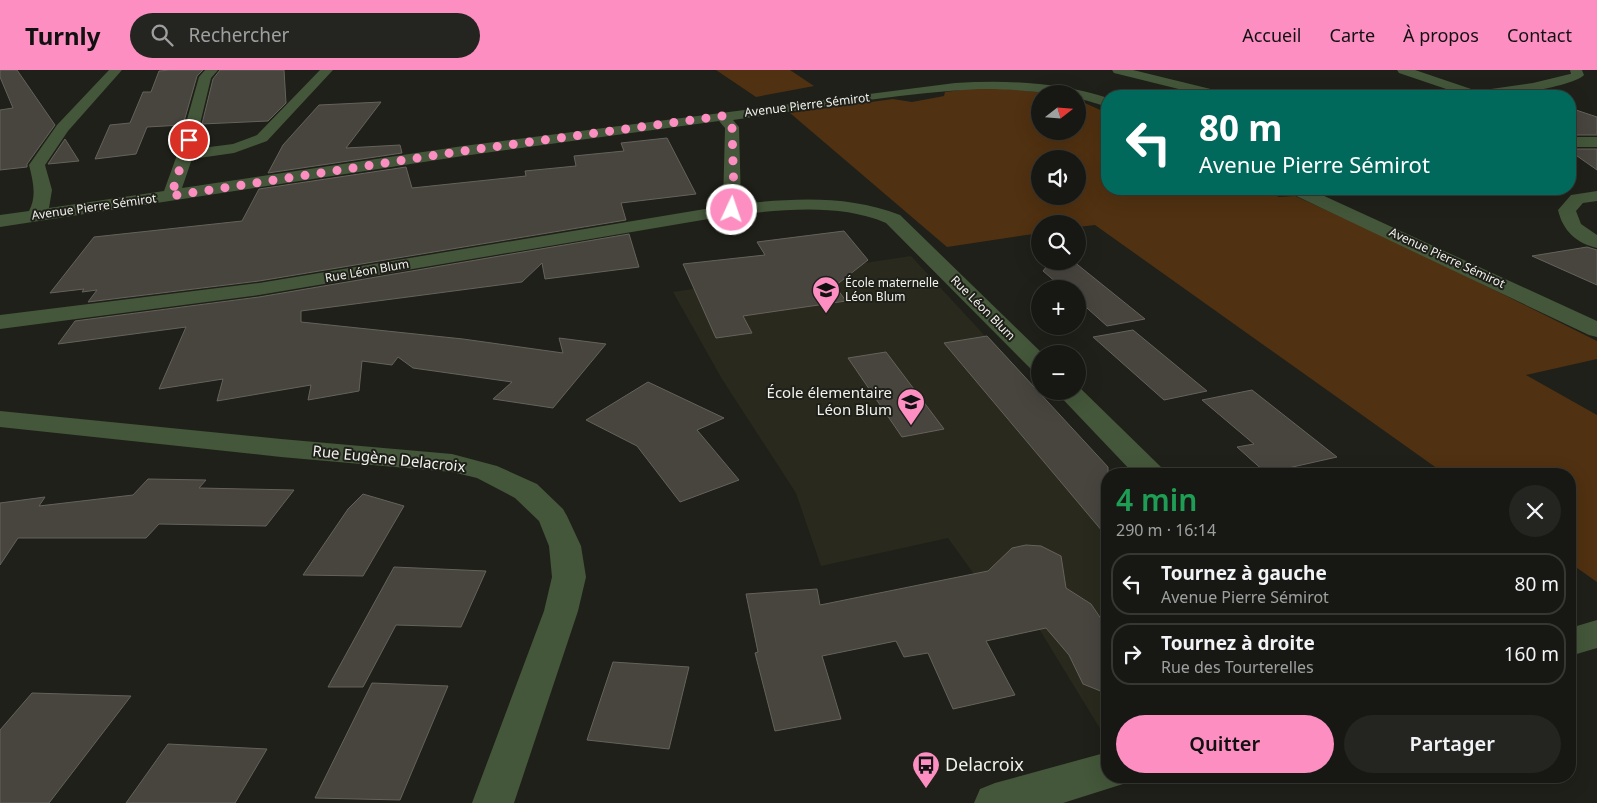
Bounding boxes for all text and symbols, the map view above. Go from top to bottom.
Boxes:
search box [130,13,480,58]
text: Turnly [25,19,100,52]
icon: search [148,21,176,49]
text: Rechercher [188,22,289,48]
text: Accueil [1242,23,1302,47]
text: Carte [1330,23,1375,47]
text: À propos [1403,23,1479,47]
text: Contact [1507,23,1572,47]
north arrow [1031,85,1086,140]
map controls [1031,85,1086,400]
street label: Avenue Pierre Sémirot [743,88,871,121]
text: 80 m [1199,104,1282,151]
icon: left [1116,110,1181,175]
pin [168,119,210,161]
icon: arrive [175,126,203,154]
text: Avenue Pierre Sémirot [1199,149,1430,179]
button: sound [1031,150,1086,205]
position arrow [705,183,757,235]
street label: Avenue Pierre Sémirot [30,189,158,224]
button: search [1031,215,1086,270]
street label: Avenue Pierre Sémirot [1387,223,1508,292]
street label: Rue Léon Blum [324,255,410,286]
street label: Rue Léon Blum [947,272,1019,344]
place label: École maternelle Léon Blum [845,274,939,305]
school or university icon: École maternelle Léon Blum [811,275,841,314]
button: + [1031,280,1086,335]
button: − [1031,345,1086,400]
place label: École élementaire Léon Blum [767,382,892,419]
school or university icon: École élementaire Léon Blum [896,387,926,426]
street label: Rue Eugène Delacroix [312,440,467,476]
text: 4 min [1116,479,1197,520]
button: close [1509,485,1561,537]
text: 290 m · 16:14 [1116,519,1216,541]
text: Tournez à gauche [1161,560,1327,586]
icon: left [1118,570,1146,598]
text: 80 m [1515,571,1559,597]
text: Avenue Pierre Sémirot [1161,586,1329,608]
text: Tournez à droite [1161,630,1315,656]
icon: right [1118,640,1146,668]
text: 160 m [1504,641,1559,667]
text: Rue des Tourterelles [1161,656,1314,678]
button: Quitter [1116,715,1334,773]
button: Partager [1344,715,1561,773]
bus stop icon: Delacroix [911,750,941,789]
place label: Delacroix [945,752,1024,776]

